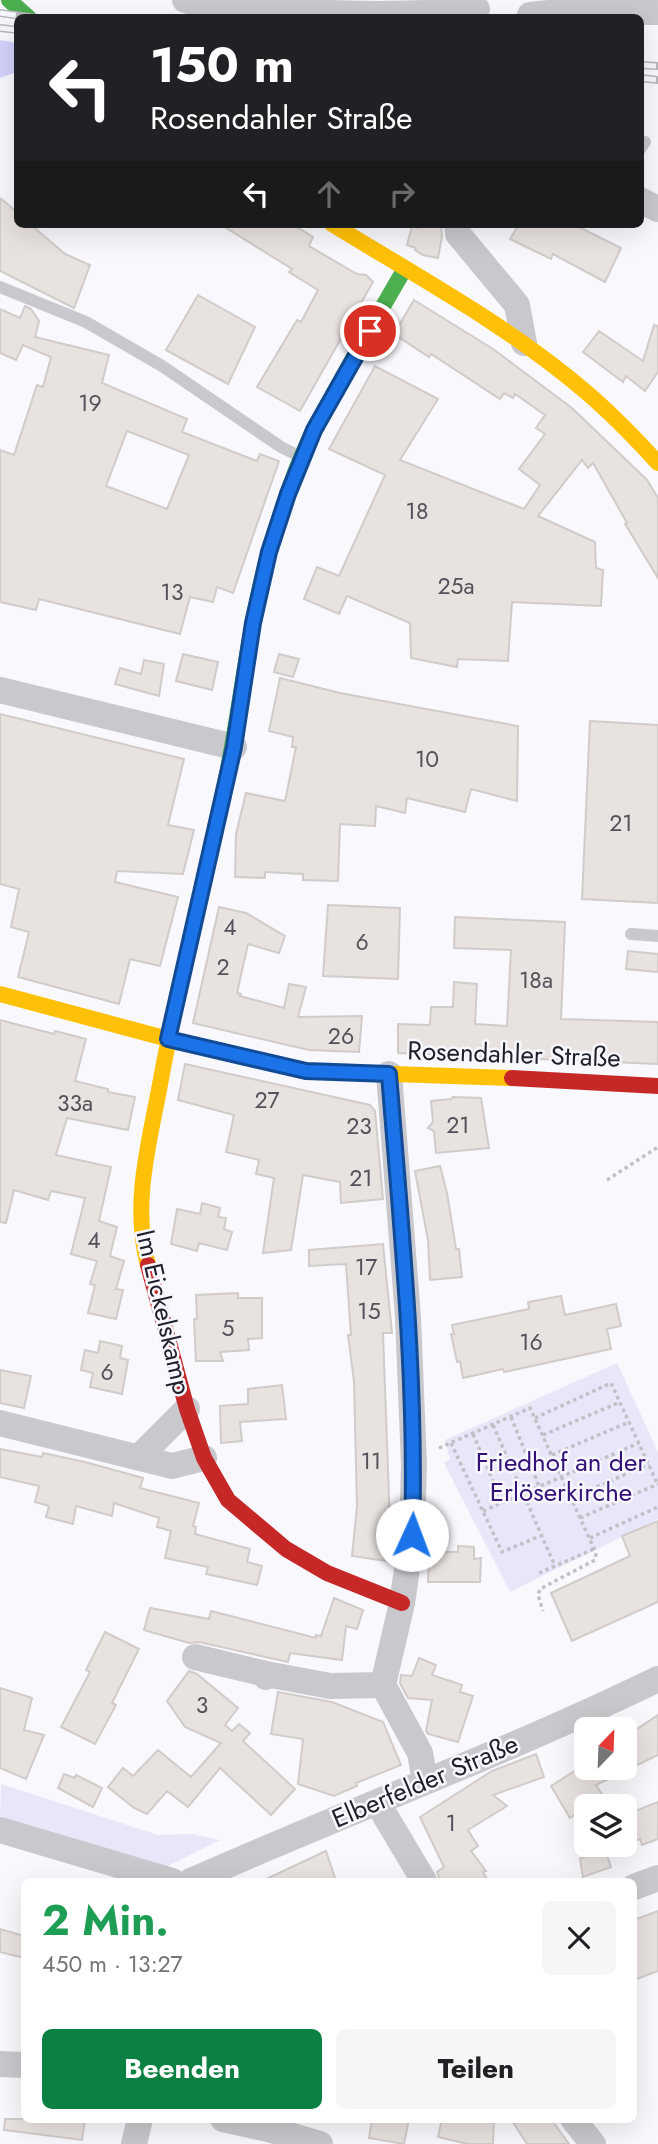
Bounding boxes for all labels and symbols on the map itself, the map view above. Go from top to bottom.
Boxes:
pin [340,301,400,361]
house number: 19 [78,386,102,420]
house number: 18 [406,494,428,528]
house number: 25a [437,569,475,603]
house number: 13 [161,575,183,609]
house number: 10 [415,742,439,776]
house number: 21 [609,806,633,840]
house number: 4 [223,910,237,944]
house number: 6 [355,925,369,959]
house number: 2 [216,950,230,984]
house number: 18a [519,963,553,997]
house number: 26 [328,1019,354,1053]
street label: Rosendahler Straße [407,1031,621,1077]
house number: 27 [254,1083,280,1117]
house number: 33a [57,1086,93,1120]
house number: 21 [446,1108,470,1142]
house number: 23 [346,1109,372,1143]
house number: 21 [349,1161,373,1195]
house number: 4 [87,1223,101,1257]
street label: Im Eickelskamp [127,1226,201,1398]
house number: 17 [355,1250,377,1284]
house number: 15 [357,1294,381,1328]
house number: 5 [222,1311,235,1345]
house number: 16 [519,1325,543,1359]
house number: 6 [100,1355,114,1389]
park label: Friedhof an der Erlöserkirche [476,1443,646,1511]
house number: 11 [361,1444,381,1478]
position arrow [375,1498,449,1572]
house number: 3 [196,1688,208,1722]
north arrow [574,1717,637,1780]
street label: Elberfelder Straße [326,1725,524,1837]
house number: 1 [446,1806,456,1840]

